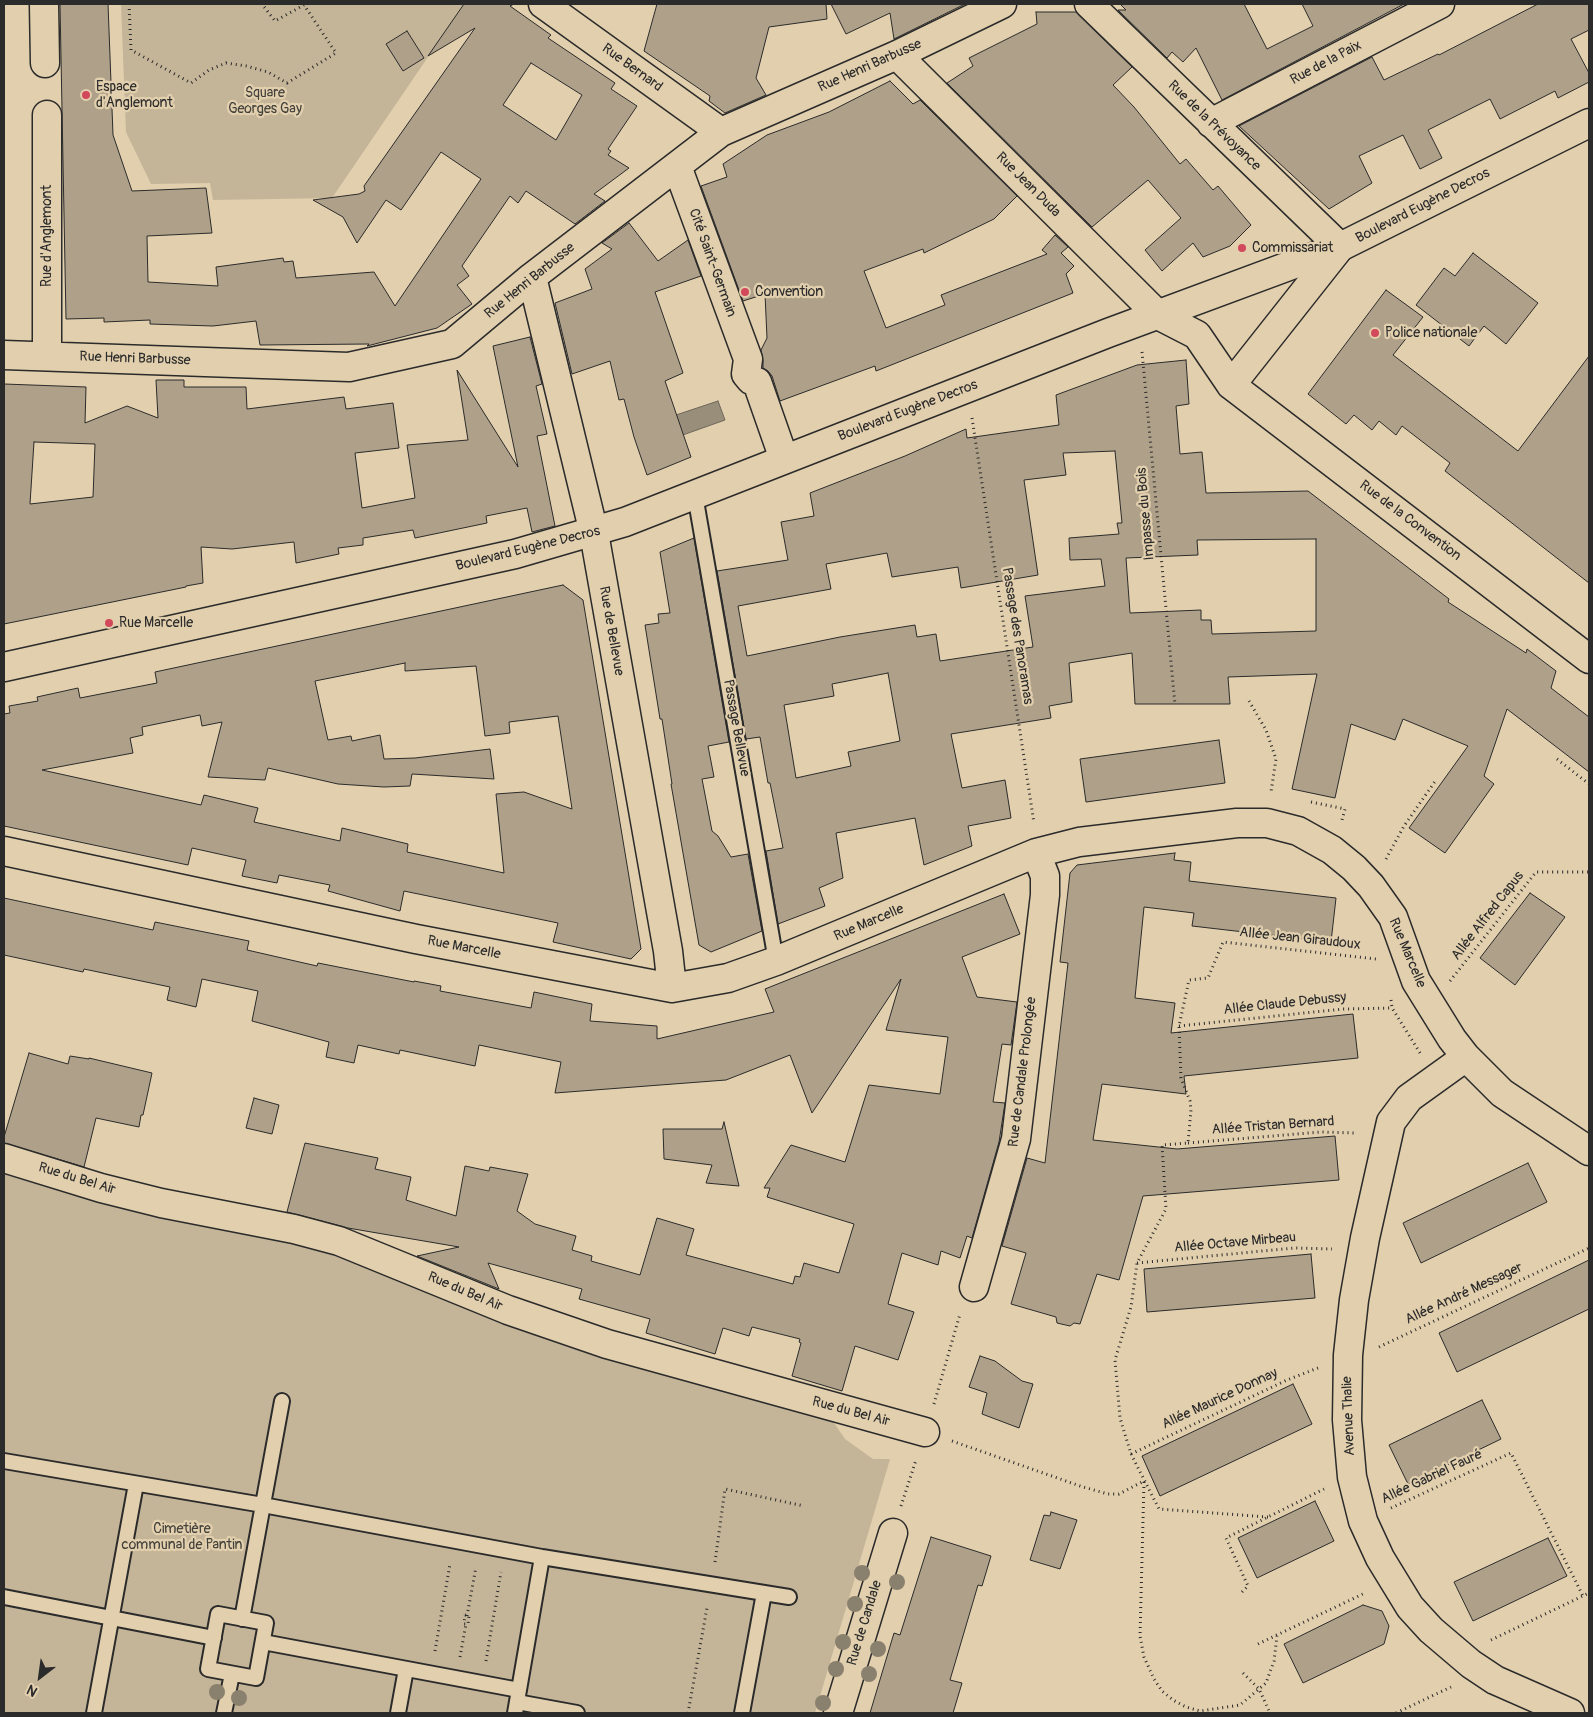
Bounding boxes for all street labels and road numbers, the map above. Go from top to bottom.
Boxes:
street label: Rue Henri Barbusse [816,36,924,96]
street label: Rue de la Paix [1288,37,1364,89]
street label: Rue Bernard [598,40,666,96]
street label: Rue de la Prévoyance [1164,77,1264,175]
street label: Rue Jean Duda [992,149,1064,221]
street label: Boulevard Eugène Decros [1353,165,1493,247]
street label: Rue d'Anglemont [39,185,55,287]
street label: Cité Saint-Germain [685,207,739,319]
street label: Rue Henri Barbusse [481,239,579,323]
street label: Rue Henri Barbusse [79,349,191,369]
street label: Boulevard Eugène Decros [836,377,980,445]
street label: Impasse du Bois [1134,467,1158,561]
street label: Rue de la Convention [1356,477,1464,565]
street label: Boulevard Eugène Decros [454,523,602,575]
street label: Passage des Panoramas [998,566,1036,706]
street label: Rue de Bellevue [595,585,627,677]
street label: Passage Bellevue [719,678,753,778]
street label: Allée Alfred Capus [1448,868,1528,964]
street label: Rue Marcelle [832,901,906,945]
street label: Rue Marcelle [1385,916,1429,990]
street label: Allée Jean Giraudoux [1238,924,1362,954]
street label: Rue Marcelle [426,933,502,963]
street label: Allée Claude Debussy [1223,989,1347,1019]
street label: Rue de Candale Prolongée [1005,996,1041,1148]
street label: Allée Tristan Bernard [1211,1113,1335,1139]
street label: Rue du Bel Air [36,1159,118,1199]
street label: Allée Octave Mirbeau [1173,1229,1297,1257]
street label: Allée André Messager [1403,1259,1525,1329]
street label: Rue du Bel Air [425,1269,505,1315]
street label: Allée Maurice Donnay [1160,1365,1280,1433]
street label: Avenue Thalie [1339,1376,1359,1456]
street label: Rue du Bel Air [810,1394,892,1430]
street label: Allée Gabriel Fauré [1379,1446,1485,1508]
street label: Rue de Candale [844,1578,886,1668]

